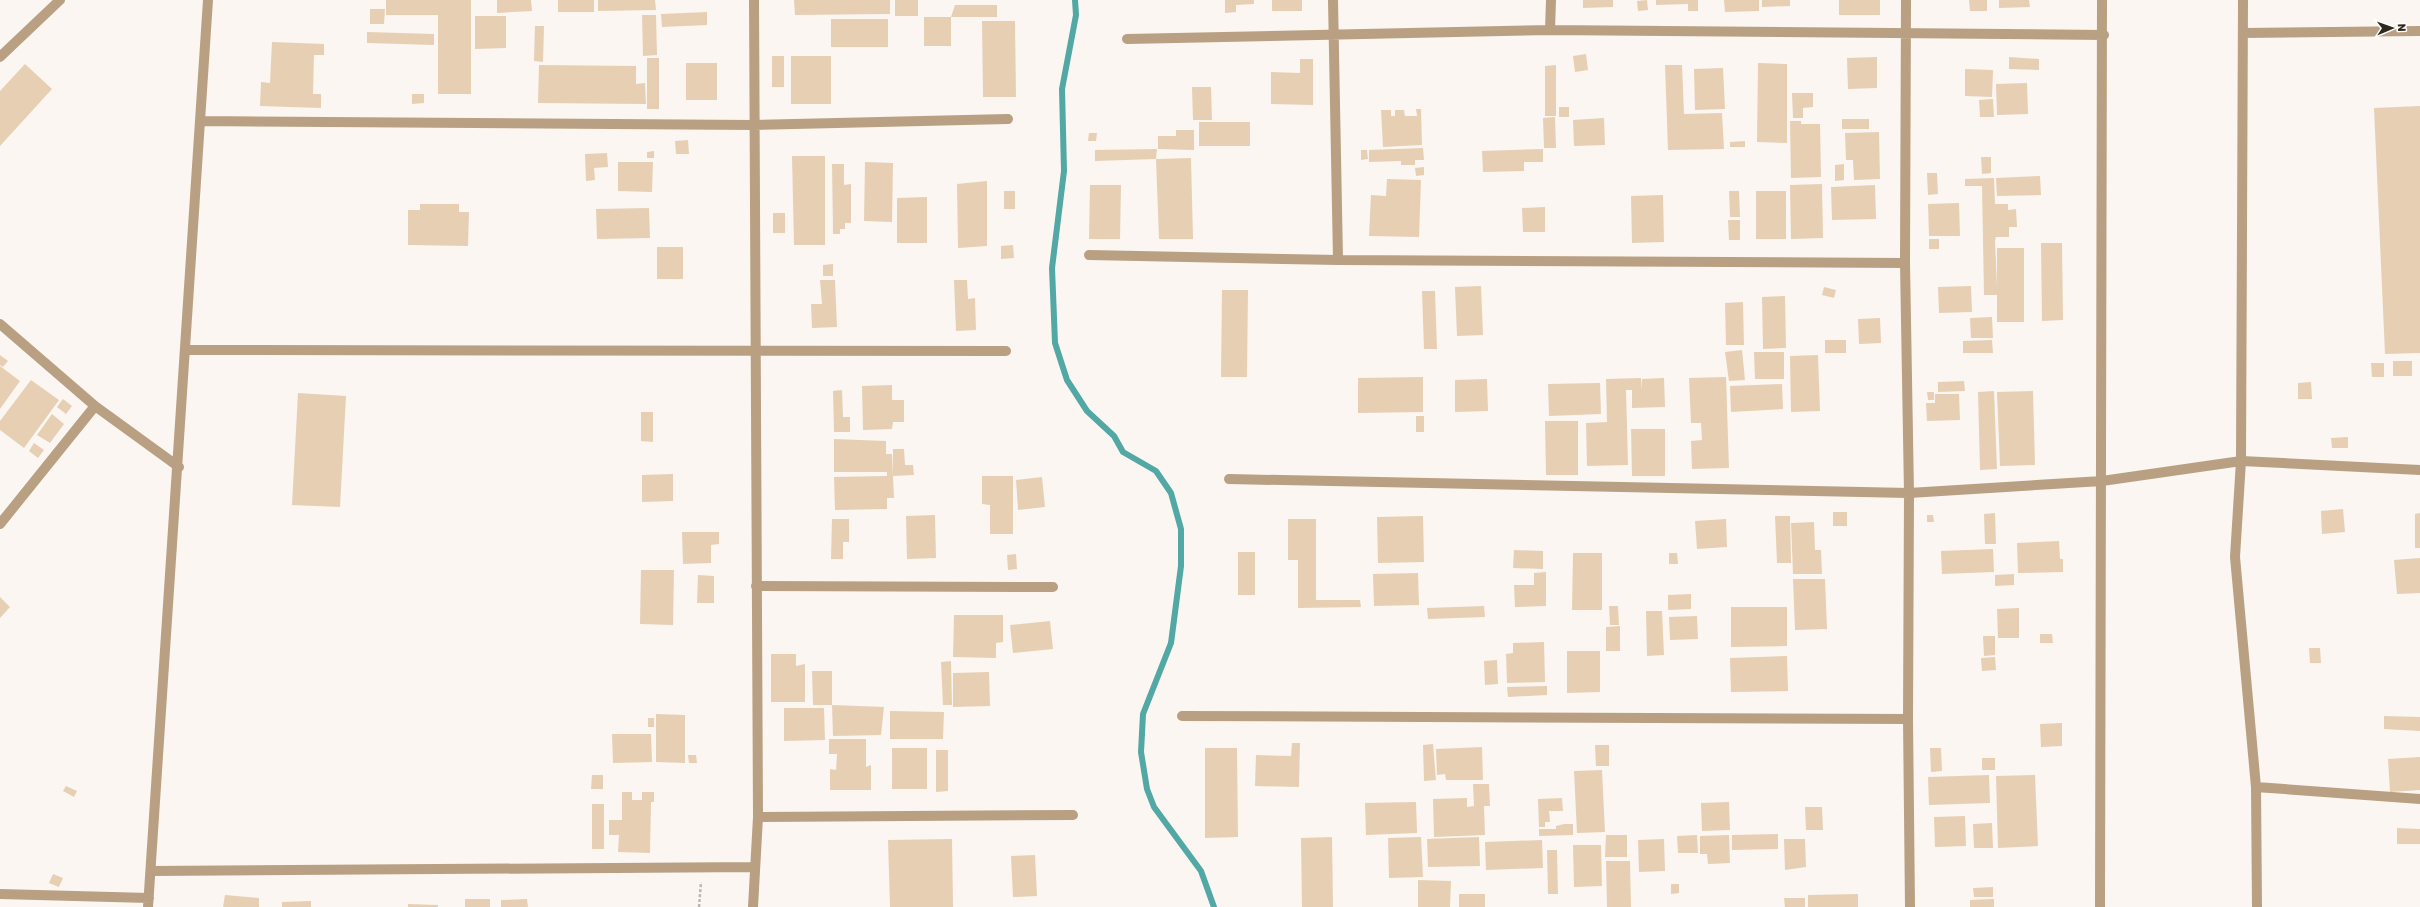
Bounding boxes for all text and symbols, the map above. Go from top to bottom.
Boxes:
north arrow [2372,8,2412,48]
text: N [2395,23,2408,32]

